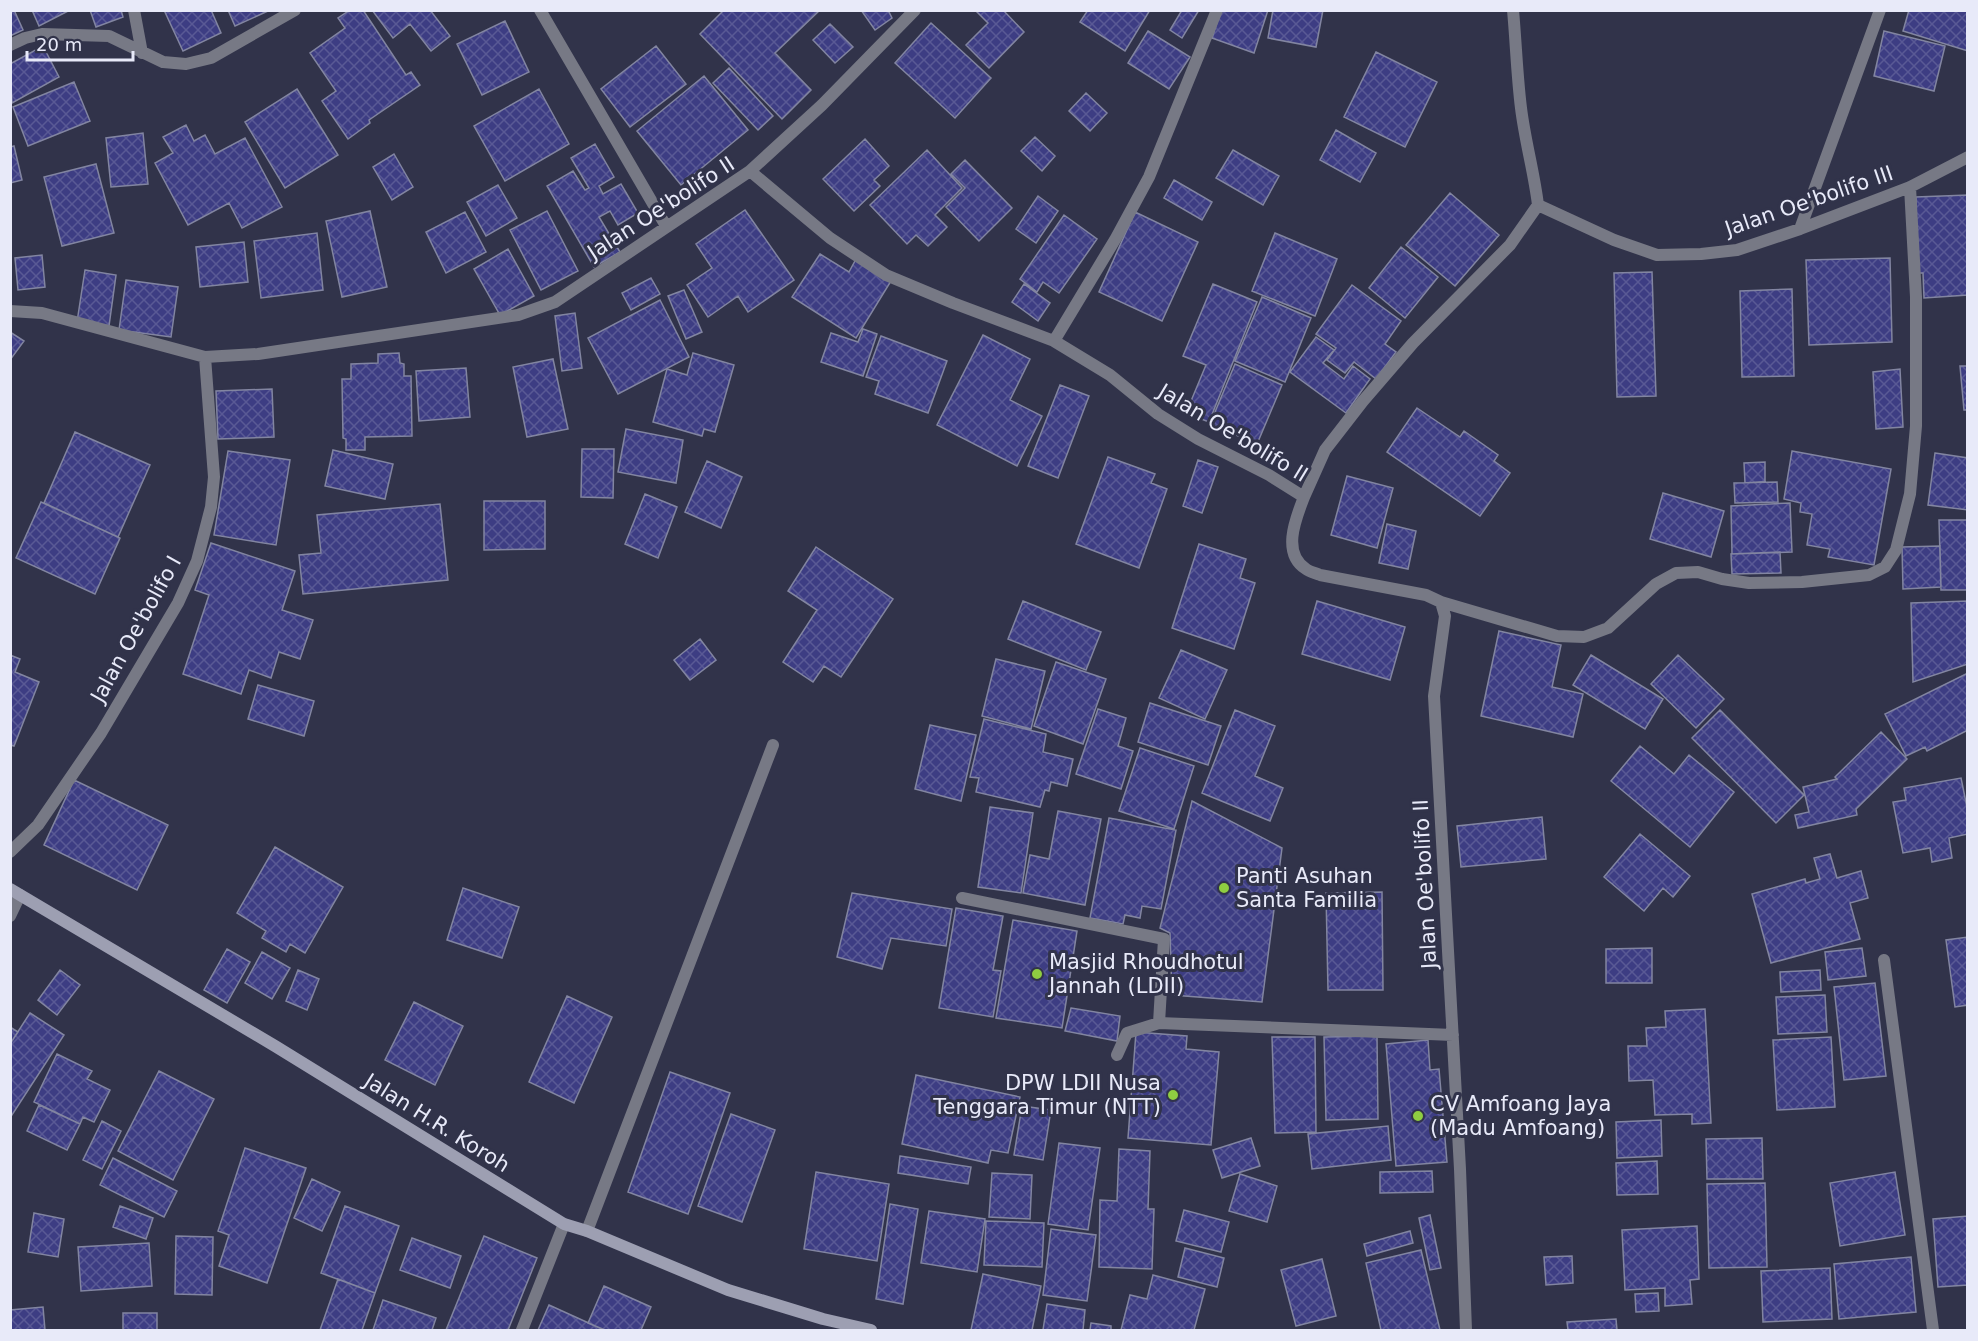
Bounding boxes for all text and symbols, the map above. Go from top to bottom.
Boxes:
scale bar [27,24,134,62]
text: 20 m [36,34,82,55]
street label: Jalan Oe'bolifo II [581,152,739,265]
street label: Jalan Oe'bolifo III [1720,161,1896,242]
street label: Jalan Oe'bolifo II [1152,378,1312,487]
street label: Jalan Oe'bolifo I [85,551,186,708]
street label: Jalan Oe'bolifo II [1409,798,1442,972]
place label: Panti Asuhan Santa Familia [1236,864,1377,912]
marker: Panti Asuhan Santa Familia [1217,881,1231,895]
place label: Masjid Rhoudhotul Jannah (LDII) [1047,950,1244,998]
marker: Masjid Rhoudhotul Jannah (LDII) [1030,967,1044,981]
street label: Jalan H.R. Koroh [358,1068,514,1177]
place label: DPW LDII Nusa Tenggara Timur (NTT) [932,1071,1161,1119]
marker: DPW LDII Nusa Tenggara Timur (NTT) [1166,1088,1180,1102]
place label: CV Amfoang Jaya (Madu Amfoang) [1430,1092,1611,1140]
marker: CV Amfoang Jaya (Madu Amfoang) [1411,1109,1425,1123]

